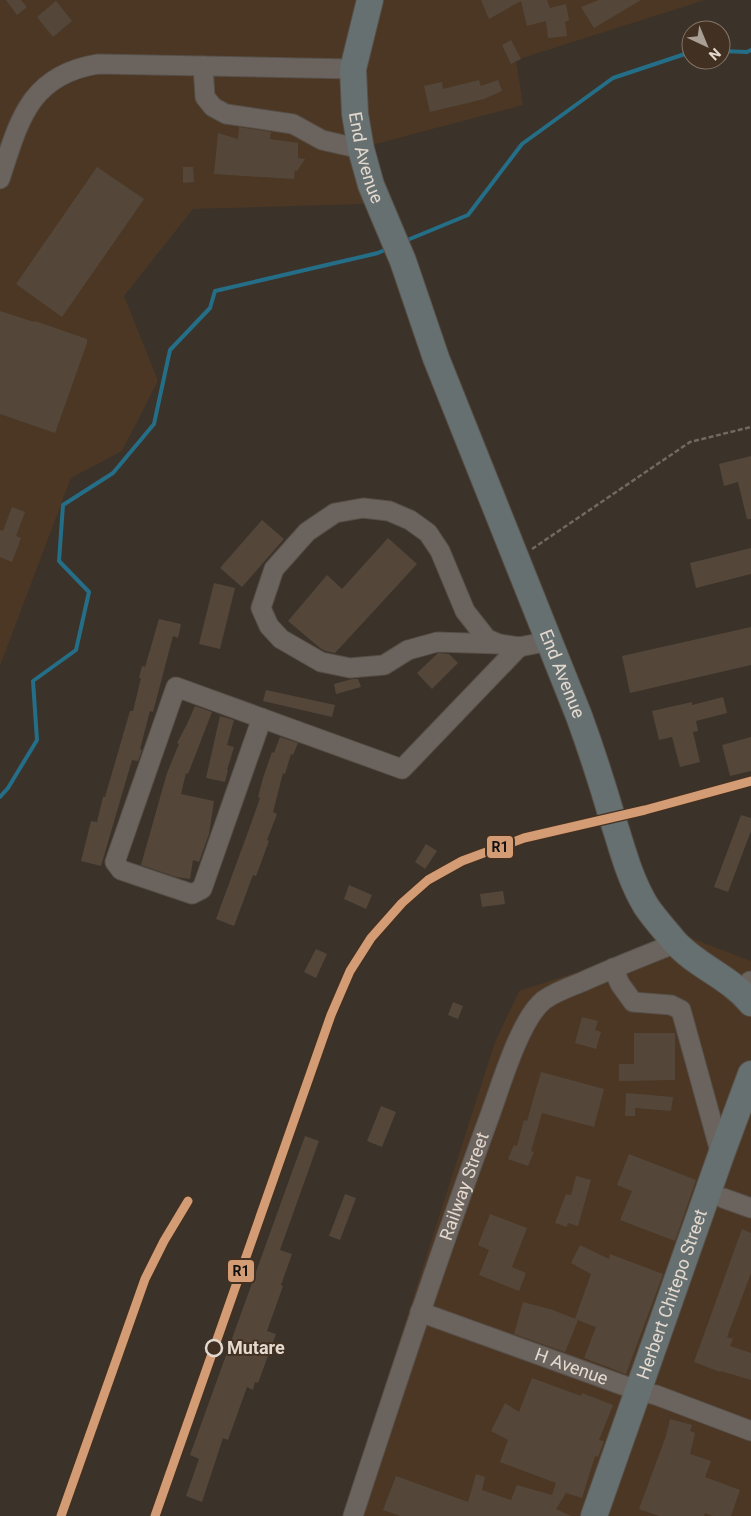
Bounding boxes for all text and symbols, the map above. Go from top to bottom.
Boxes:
north arrow [681,20,731,70]
text: N [706,45,724,64]
street label: End Avenue [345,110,388,206]
street label: End Avenue [535,626,590,721]
line badge: R1 [486,835,514,859]
text: R1 [491,839,509,855]
street label: Railway Street [435,1129,493,1243]
street label: Herbert Chitepo Street [632,1206,711,1382]
line badge: R1 [227,1259,255,1283]
text: R1 [232,1263,250,1279]
place label: Mutare [227,1337,285,1358]
marker: Mutare [205,1339,223,1357]
street label: H Avenue [532,1343,611,1389]

